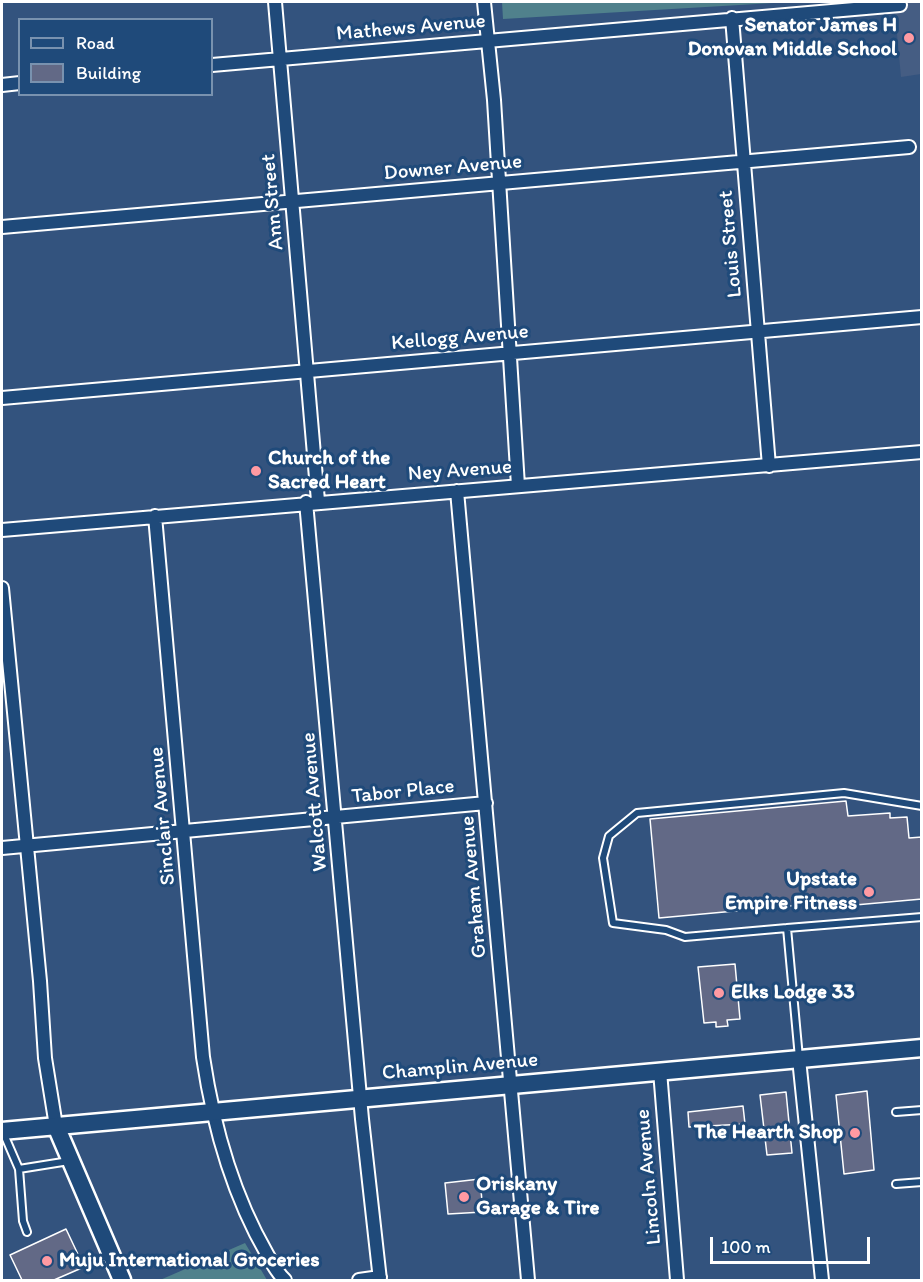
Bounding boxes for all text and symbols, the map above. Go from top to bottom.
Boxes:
street label: Mathews Avenue [335,9,487,47]
place label: Senator James H Donovan Middle School [687,13,897,63]
legend [18,18,213,96]
marker: Senator James H Donovan Middle School [902,31,916,45]
text: Road [76,32,115,54]
text: Building [76,62,141,84]
street label: Downer Avenue [383,149,523,187]
street label: Ann Street [256,153,290,251]
street label: Louis Street [714,189,748,299]
street label: Kellogg Avenue [390,319,530,357]
place label: Church of the Sacred Heart [268,446,390,496]
street label: Ney Avenue [407,455,513,487]
marker: Church of the Sacred Heart [249,464,263,478]
street label: Walcott Avenue [296,731,334,873]
street label: Sinclair Avenue [144,746,182,886]
street label: Tabor Place [350,774,456,810]
street label: Graham Avenue [455,815,493,959]
place label: Upstate Empire Fitness [725,867,857,917]
marker: Upstate Empire Fitness [862,885,876,899]
place label: Elks Lodge 33 [731,980,855,1006]
marker: Elks Lodge 33 [712,986,726,1000]
street label: Champlin Avenue [381,1048,539,1086]
street label: Lincoln Avenue [631,1108,667,1246]
place label: The Hearth Shop [694,1120,843,1146]
marker: The Hearth Shop [848,1126,862,1140]
place label: Oriskany Garage & Tire [476,1172,599,1222]
marker: Oriskany Garage & Tire [457,1190,471,1204]
scale bar [713,1225,874,1263]
text: 100 m [721,1236,771,1258]
place label: Muju International Groceries [59,1248,320,1274]
marker: Muju International Groceries [40,1254,54,1268]

